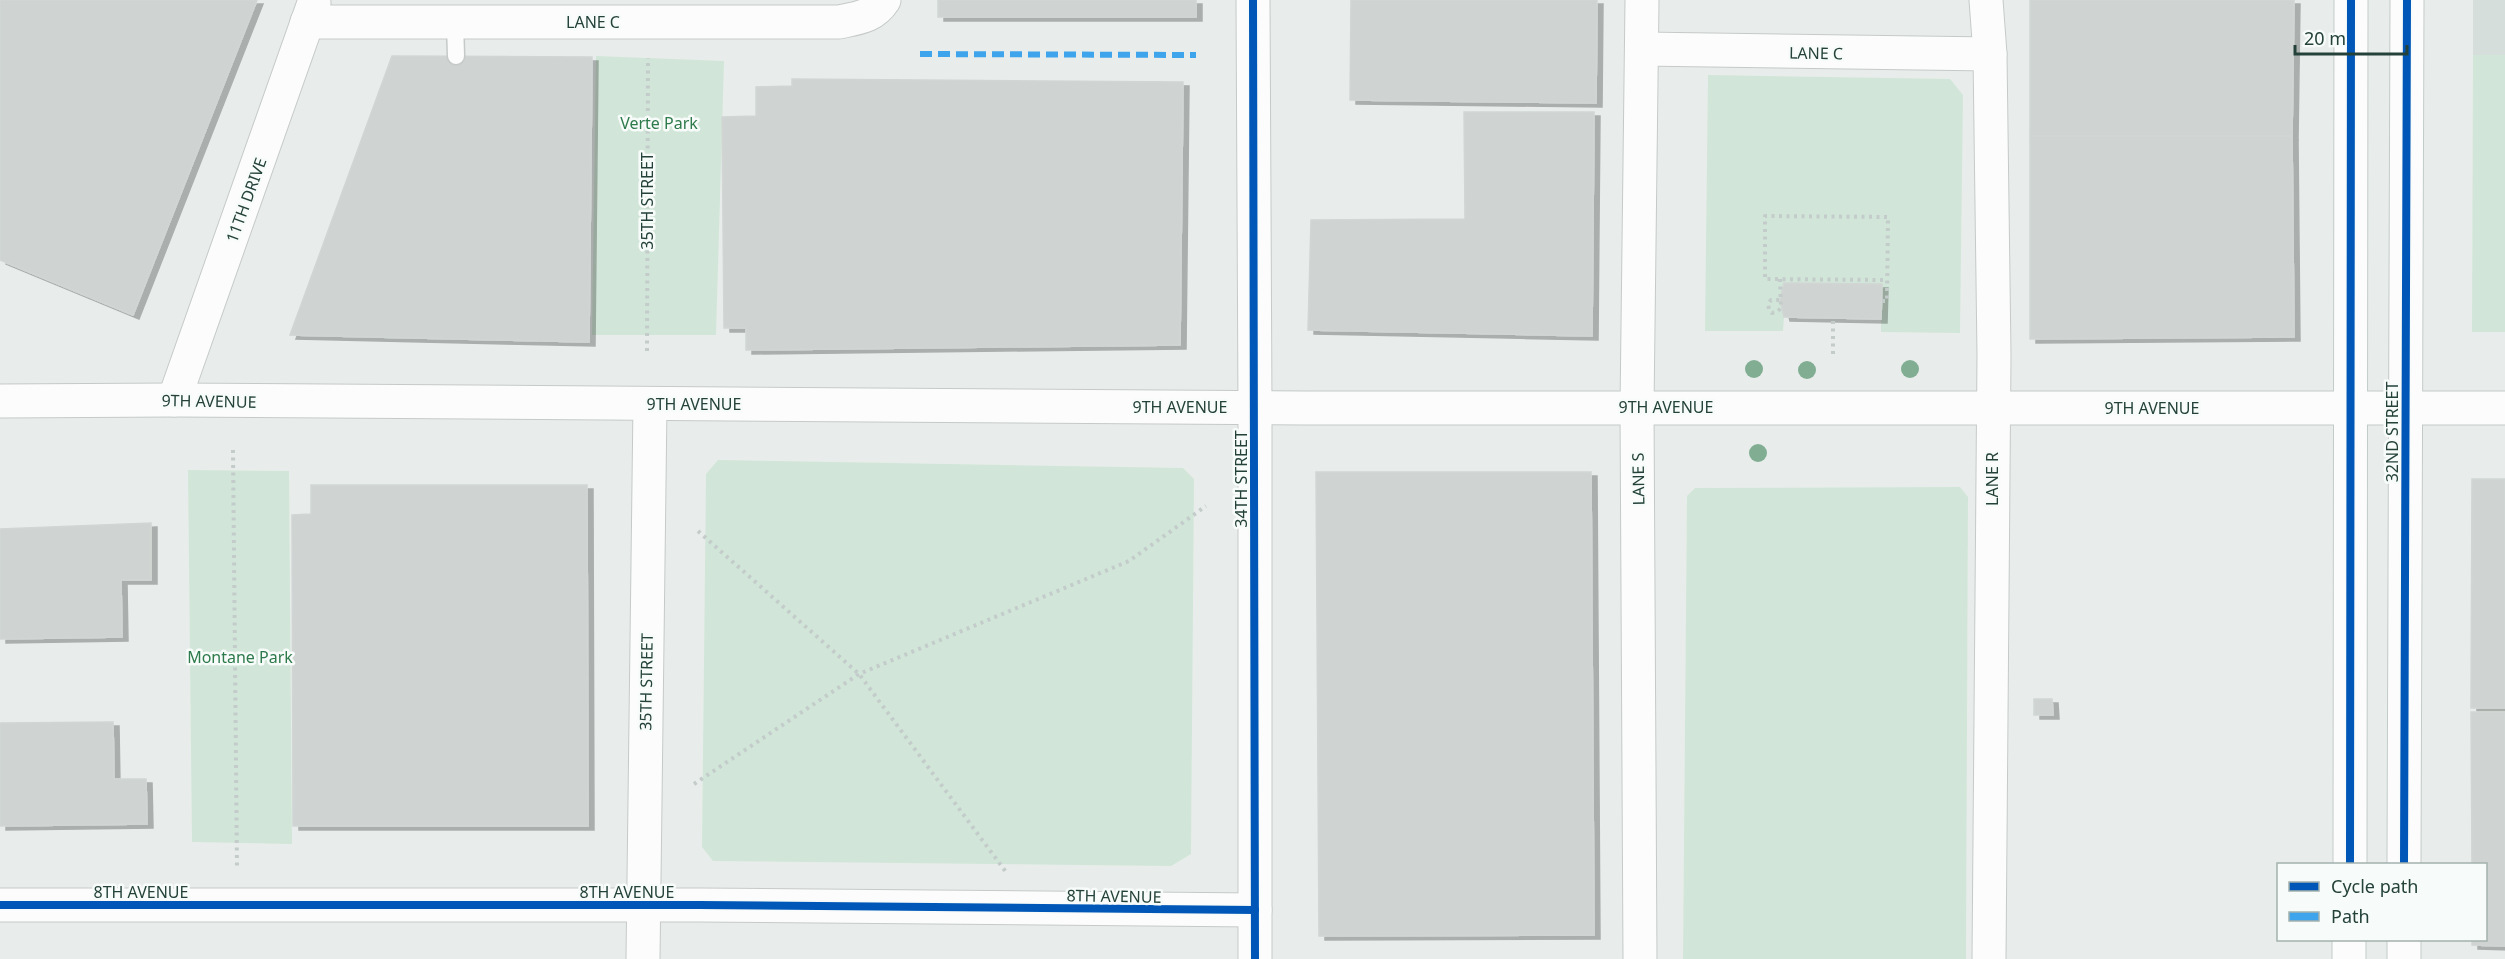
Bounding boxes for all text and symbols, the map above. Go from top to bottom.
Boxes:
street label: LANE C [566,11,620,33]
scale bar [2295,18,2408,56]
text: 20 m [2304,26,2346,50]
street label: LANE C [1789,42,1843,64]
park label: Verte Park [620,112,698,134]
street label: 35TH STREET [636,152,658,250]
street label: 11TH DRIVE [220,155,272,245]
street label: 32ND STREET [2381,382,2403,482]
street label: 9TH AVENUE [161,389,257,413]
street label: 9TH AVENUE [647,393,741,415]
street label: 9TH AVENUE [1133,396,1227,418]
street label: 9TH AVENUE [1619,396,1713,418]
street label: 9TH AVENUE [2105,397,2199,419]
street label: 34TH STREET [1230,430,1252,528]
street label: LANE S [1627,452,1649,505]
street label: LANE R [1981,452,2003,506]
street label: 35TH STREET [634,633,658,731]
park label: Montane Park [187,646,293,668]
legend [2277,863,2487,941]
text: Cycle path [2331,874,2418,898]
street label: 8TH AVENUE [94,881,188,903]
street label: 8TH AVENUE [580,881,674,903]
street label: 8TH AVENUE [1066,884,1162,908]
text: Path [2331,904,2370,928]

